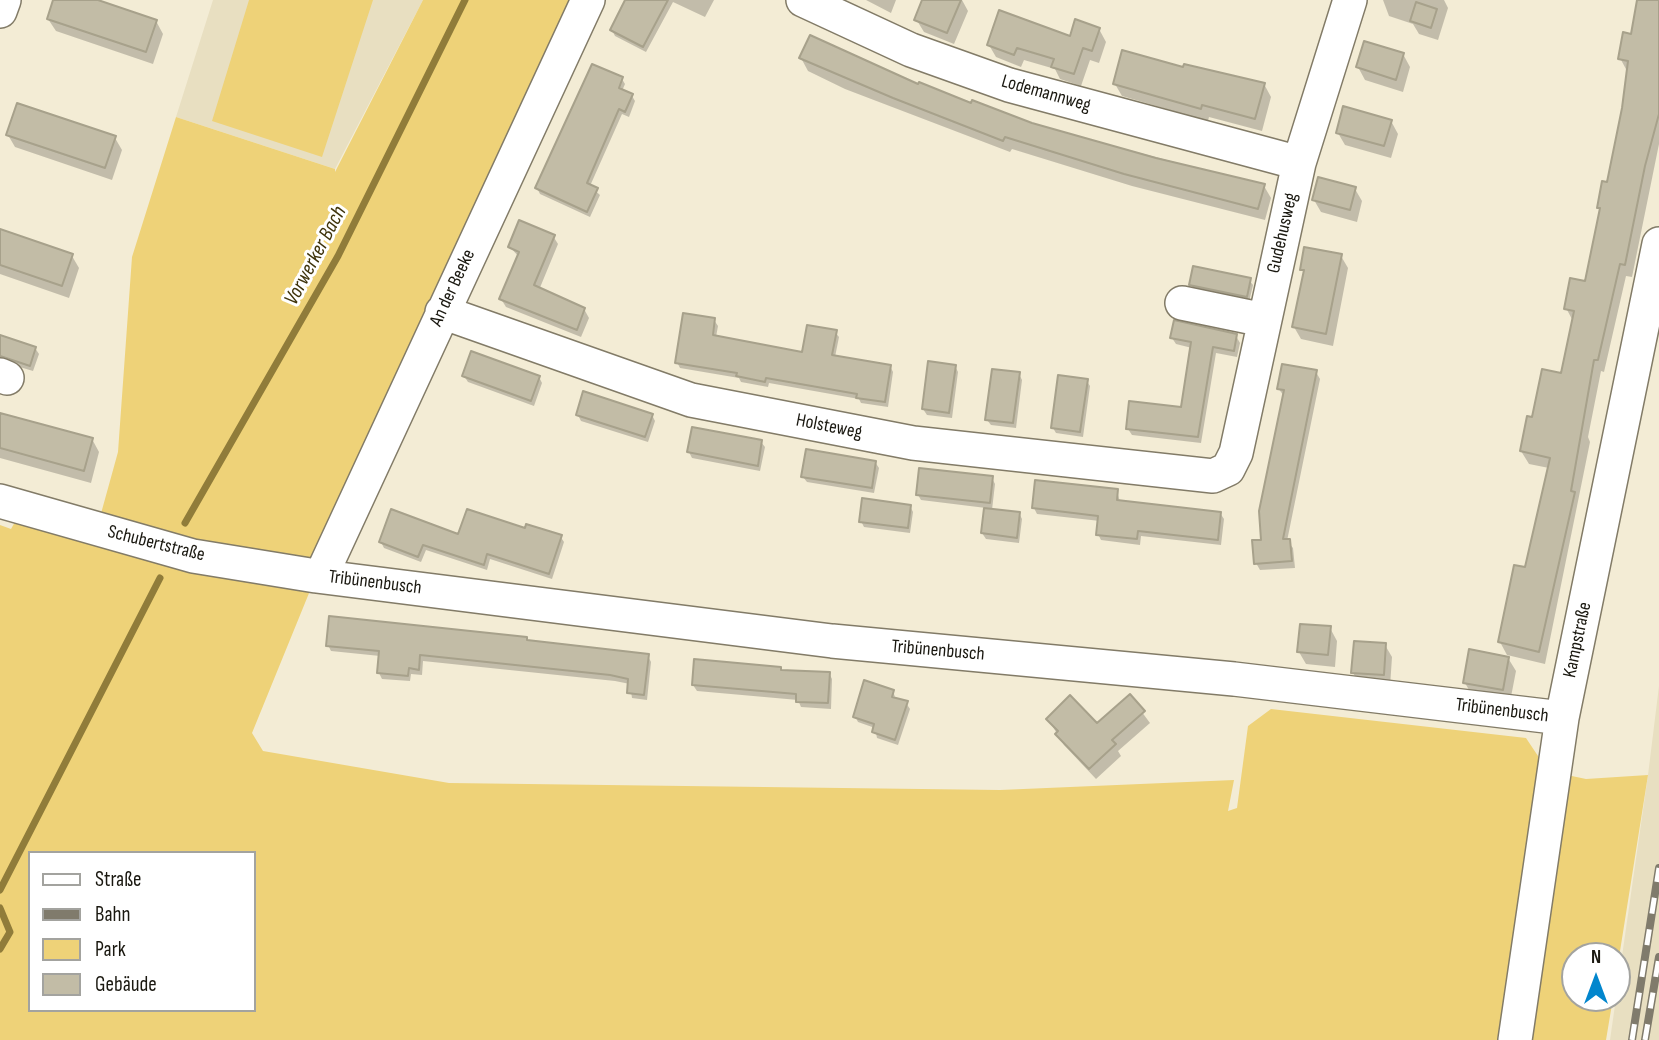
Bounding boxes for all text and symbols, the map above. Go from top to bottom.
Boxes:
street label: Lodemannweg [999,70,1093,118]
street label: Gudehusweg [1263,191,1303,275]
water label: Vorwerker Bach [279,202,353,310]
street label: An der Beeke [425,246,481,330]
street label: Holsteweg [794,409,864,445]
street label: Schubertstraße [105,521,207,567]
street label: Tribünenbusch [327,566,423,600]
street label: Kampstraße [1559,600,1597,680]
street label: Tribünenbusch [890,636,986,666]
street label: Tribünenbusch [1454,694,1550,728]
legend [28,851,256,1012]
text: Straße [95,867,141,892]
text: Bahn [95,902,130,927]
text: Park [95,937,126,962]
north arrow [1561,942,1631,1012]
text: N [1591,946,1601,969]
text: Gebäude [95,972,157,997]

